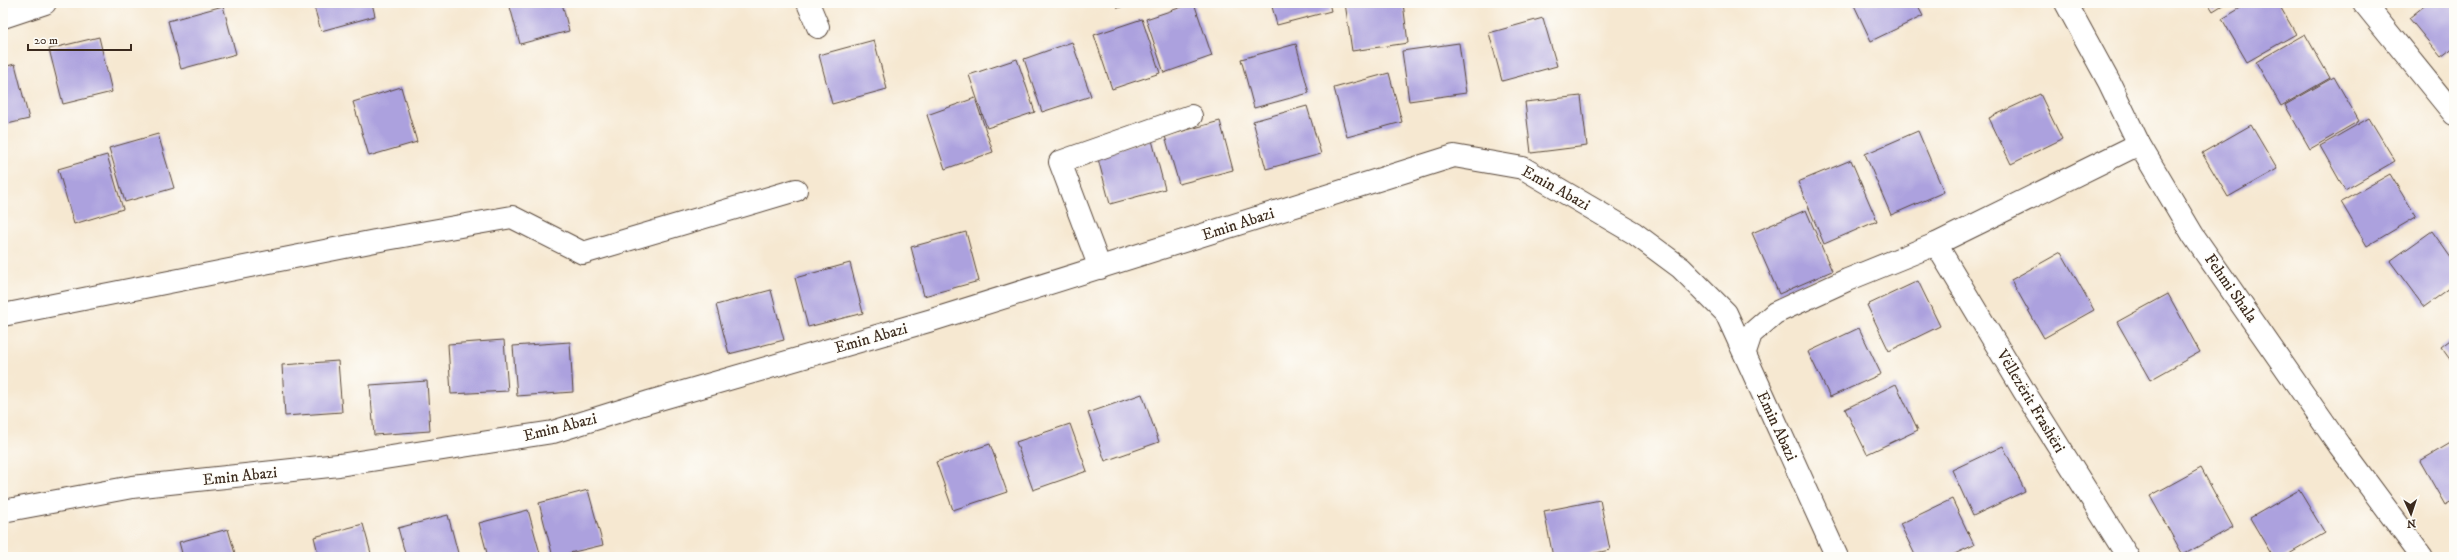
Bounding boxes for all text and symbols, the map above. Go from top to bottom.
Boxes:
scale bar [28,26,131,52]
text: 20 m [34,33,58,48]
street label: Emin Abazi [1518,161,1594,215]
street label: Emin Abazi [1199,203,1277,245]
street label: Fehmi Shala [2200,250,2262,326]
street label: Emin Abazi [832,318,910,358]
street label: Vëllezërit Frashëri [1992,345,2070,456]
street label: Emin Abazi [1752,388,1802,464]
street label: Emin Abazi [521,408,599,446]
street label: Emin Abazi [202,462,278,490]
north arrow [2391,494,2431,534]
text: N [2407,516,2416,530]

